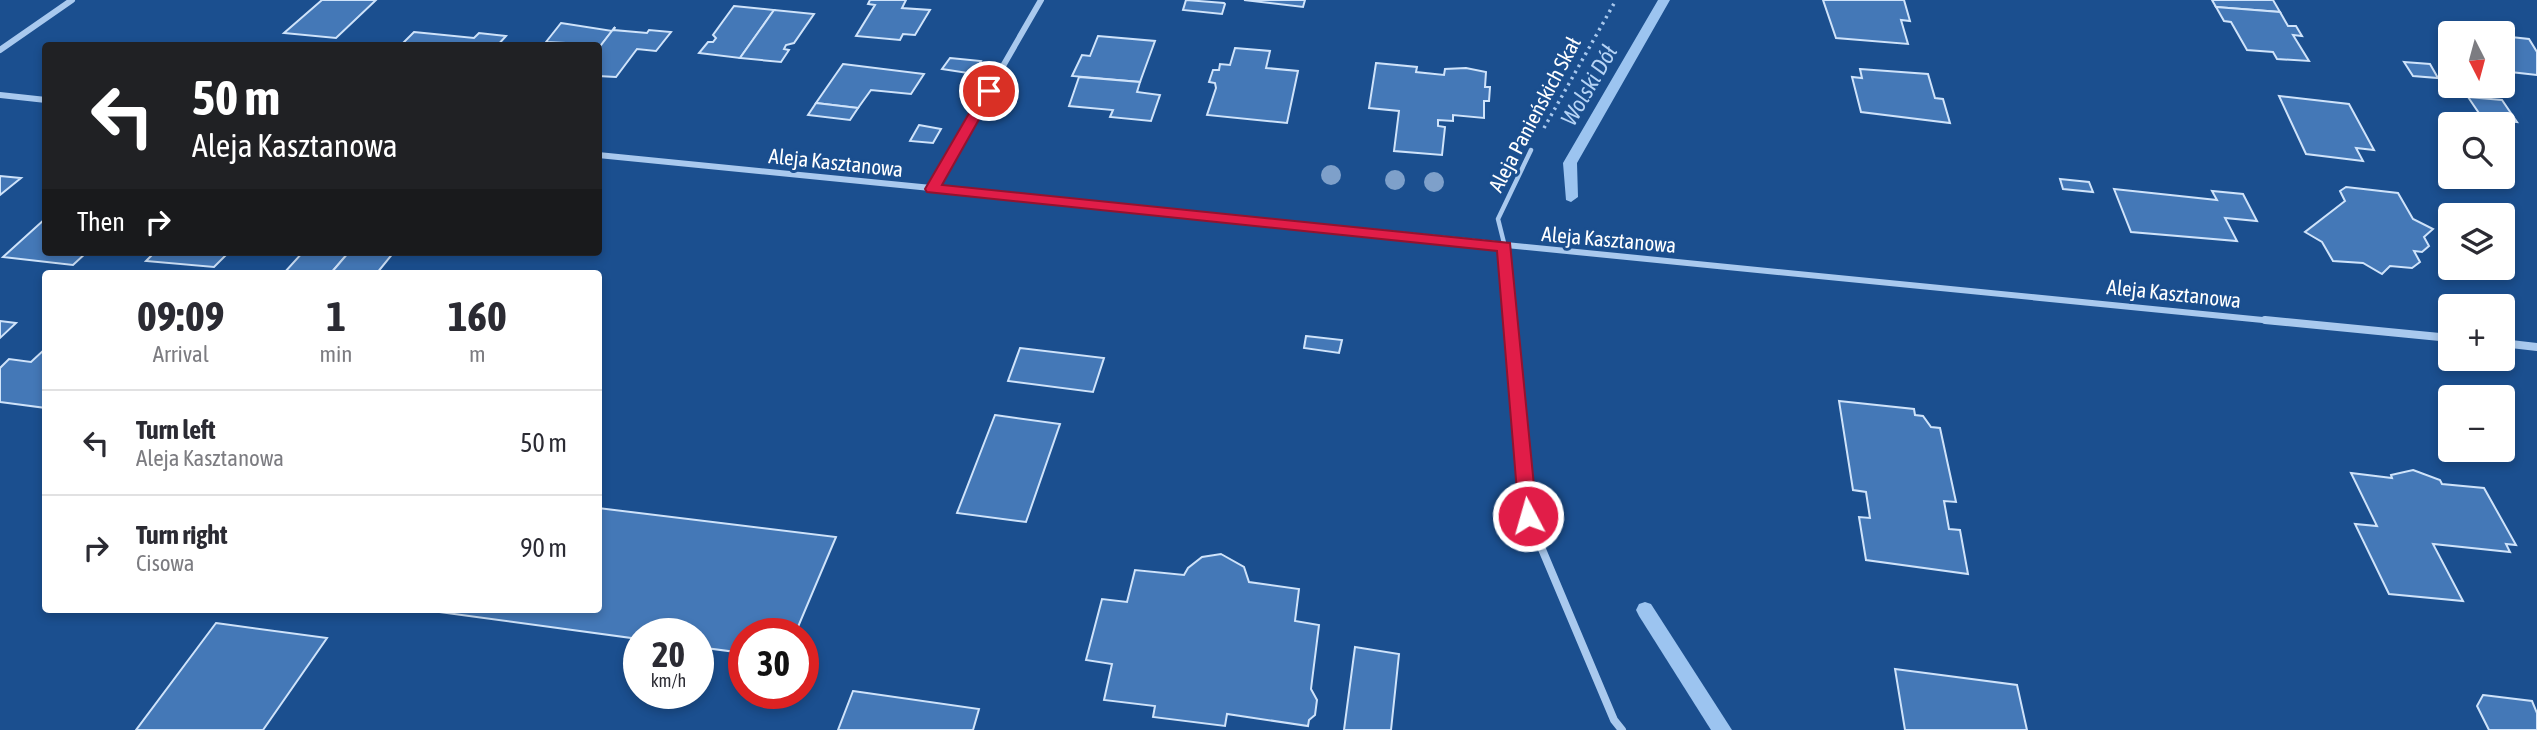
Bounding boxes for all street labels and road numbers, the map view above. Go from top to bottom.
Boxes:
street label: Aleja Panieńskich Skał [1483,32,1585,196]
street label: Aleja Kasztanowa [768,143,904,181]
street label: Aleja Kasztanowa [1541,221,1677,257]
street label: Aleja Kasztanowa [2106,274,2242,312]

